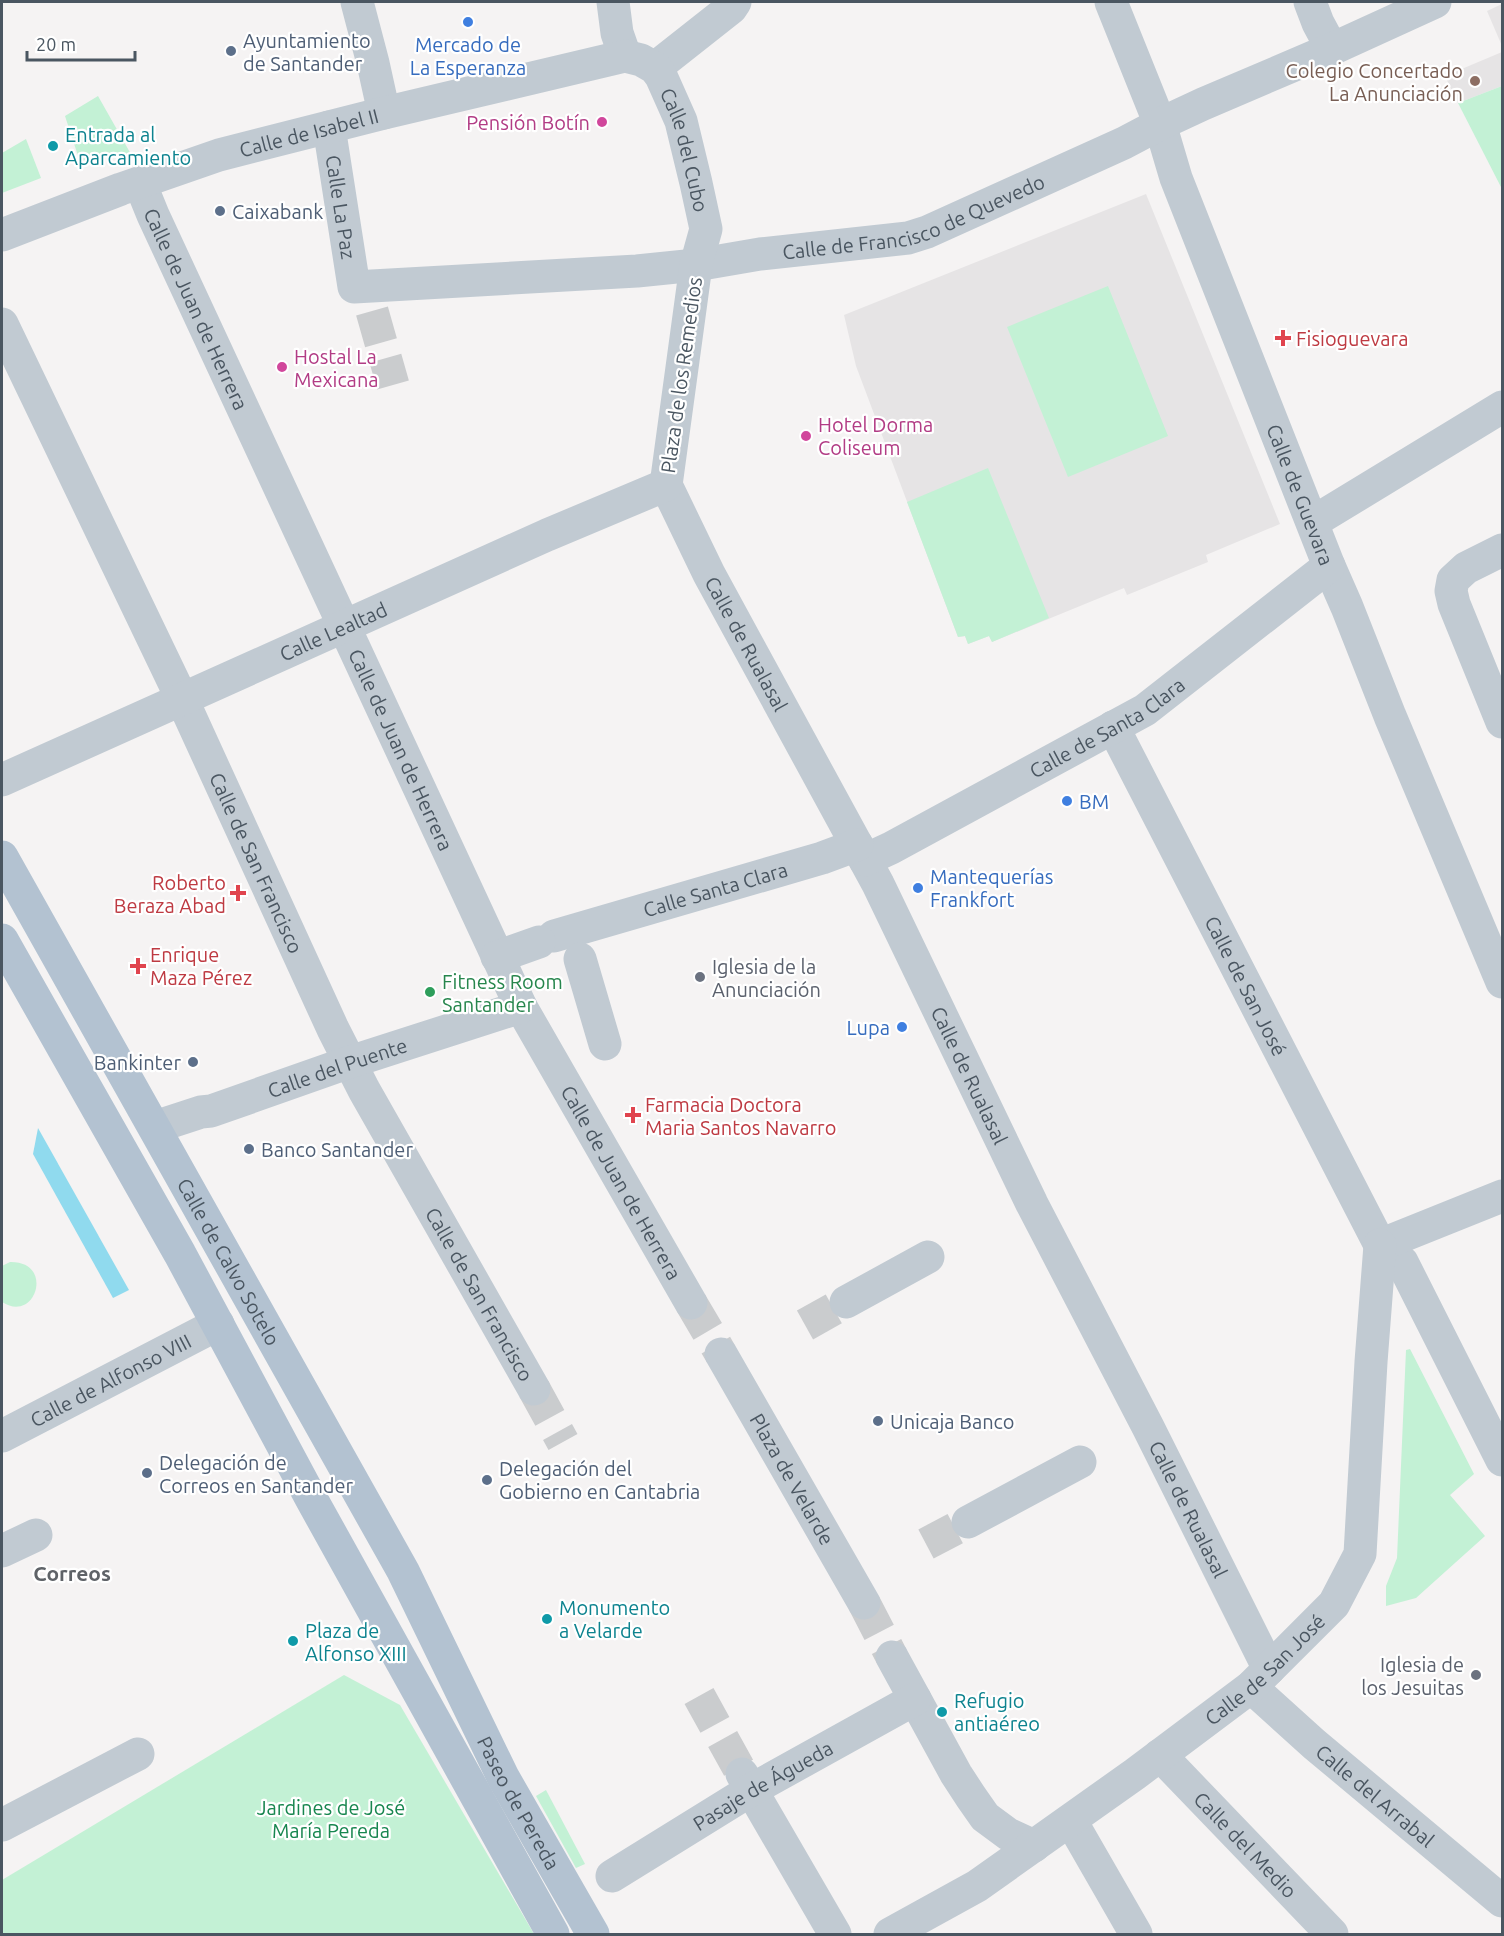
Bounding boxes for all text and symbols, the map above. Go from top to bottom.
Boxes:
marker: Mercado de La Esperanza [461,15,475,29]
scale bar [27,24,135,62]
place label: Ayuntamiento de Santander [243,29,371,75]
place label: Mercado de La Esperanza [410,33,526,79]
text: 20 m [36,34,76,54]
marker: Ayuntamiento de Santander [224,44,238,58]
place label: Colegio Concertado La Anunciación [1285,59,1463,105]
marker: Colegio Concertado La Anunciación [1468,74,1482,88]
street label: Calle del Cubo [656,84,713,214]
street label: Calle de Isabel II [237,103,381,161]
place label: Pensión Botín [466,111,590,134]
marker: Pensión Botín [595,115,609,129]
place label: Entrada al Aparcamiento [65,123,191,169]
marker: Entrada al Aparcamiento [46,139,60,153]
street label: Calle La Paz [322,153,361,261]
street label: Calle de Francisco de Quevedo [781,169,1048,263]
place label: Caixabank [232,200,323,223]
marker: Caixabank [213,204,227,218]
street label: Calle de Juan de Herrera [140,205,253,413]
street label: Plaza de los Remedios [656,275,706,475]
place label: Fisioguevara [1296,327,1408,350]
marker: Fisioguevara [1274,329,1292,347]
place label: Hostal La Mexicana [294,345,379,391]
marker: Hostal La Mexicana [275,360,289,374]
place label: Hotel Dorma Coliseum [818,413,933,459]
street label: Calle de Guevara [1263,421,1339,568]
marker: Hotel Dorma Coliseum [799,429,813,443]
street label: Calle de Rualasal [701,572,793,715]
street label: Calle Lealtad [276,597,390,665]
street label: Calle de Juan de Herrera [345,645,458,854]
street label: Calle de Santa Clara [1025,672,1189,782]
street label: Calle de San Francisco [206,769,308,957]
place label: BM [1079,790,1109,813]
marker: BM [1060,794,1074,808]
street label: Calle Santa Clara [640,857,790,921]
place label: Mantequerías Frankfort [930,865,1054,911]
place label: Roberto Beraza Abad [114,871,226,917]
marker: Mantequerías Frankfort [911,881,925,895]
marker: Roberto Beraza Abad [231,886,245,900]
street label: Calle de San José [1201,912,1292,1059]
place label: Enrique Maza Pérez [150,943,252,989]
place label: Iglesia de la Anunciación [712,955,821,1001]
marker: Enrique Maza Pérez [131,959,145,973]
place label: Fitness Room Santander [442,970,563,1016]
marker: Iglesia de la Anunciación [693,970,707,984]
marker: Fitness Room Santander [423,985,437,999]
street label: Calle de Rualasal [927,1003,1013,1148]
place label: Lupa [846,1016,890,1039]
marker: Lupa [895,1020,909,1034]
street label: Calle del Puente [264,1033,410,1102]
place label: Bankinter [94,1051,181,1074]
marker: Bankinter [186,1055,200,1069]
street label: Calle de Juan de Herrera [557,1081,686,1283]
place label: Farmacia Doctora Maria Santos Navarro [645,1093,836,1139]
marker: Farmacia Doctora Maria Santos Navarro [626,1108,640,1122]
place label: Banco Santander [261,1138,413,1161]
marker: Banco Santander [242,1142,256,1156]
street label: Calle de Calvo Sotelo [173,1174,285,1349]
street label: Calle de San Francisco [422,1203,538,1385]
street label: Calle de Alfonso VIII [26,1329,195,1431]
street label: Plaza de Velarde [746,1409,839,1549]
place label: Unicaja Banco [890,1410,1015,1433]
marker: Unicaja Banco [871,1414,885,1428]
street label: Calle de Rualasal [1145,1437,1233,1581]
place label: Delegación de Correos en Santander [159,1451,354,1497]
place label: Delegación del Gobierno en Cantabria [499,1457,700,1503]
marker: Delegación de Correos en Santander [140,1466,154,1480]
marker: Delegación del Gobierno en Cantabria [480,1473,494,1487]
district label: Correos [33,1561,111,1585]
place label: Monumento a Velarde [559,1596,670,1642]
street label: Calle de San José [1200,1609,1329,1729]
marker: Monumento a Velarde [540,1612,554,1626]
place label: Plaza de Alfonso XIII [305,1619,407,1665]
marker: Plaza de Alfonso XIII [286,1634,300,1648]
place label: Iglesia de los Jesuitas [1361,1653,1464,1699]
marker: Iglesia de los Jesuitas [1469,1668,1483,1682]
place label: Refugio antiaéreo [954,1689,1040,1735]
marker: Refugio antiaéreo [935,1705,949,1719]
street label: Paseo de Pereda [473,1732,565,1873]
street label: Pasaje de Águeda [689,1736,837,1835]
street label: Calle del Arrabal [1312,1739,1439,1851]
street label: Calle del Medio [1190,1787,1302,1902]
park label: Jardines de José María Pereda [257,1796,405,1842]

